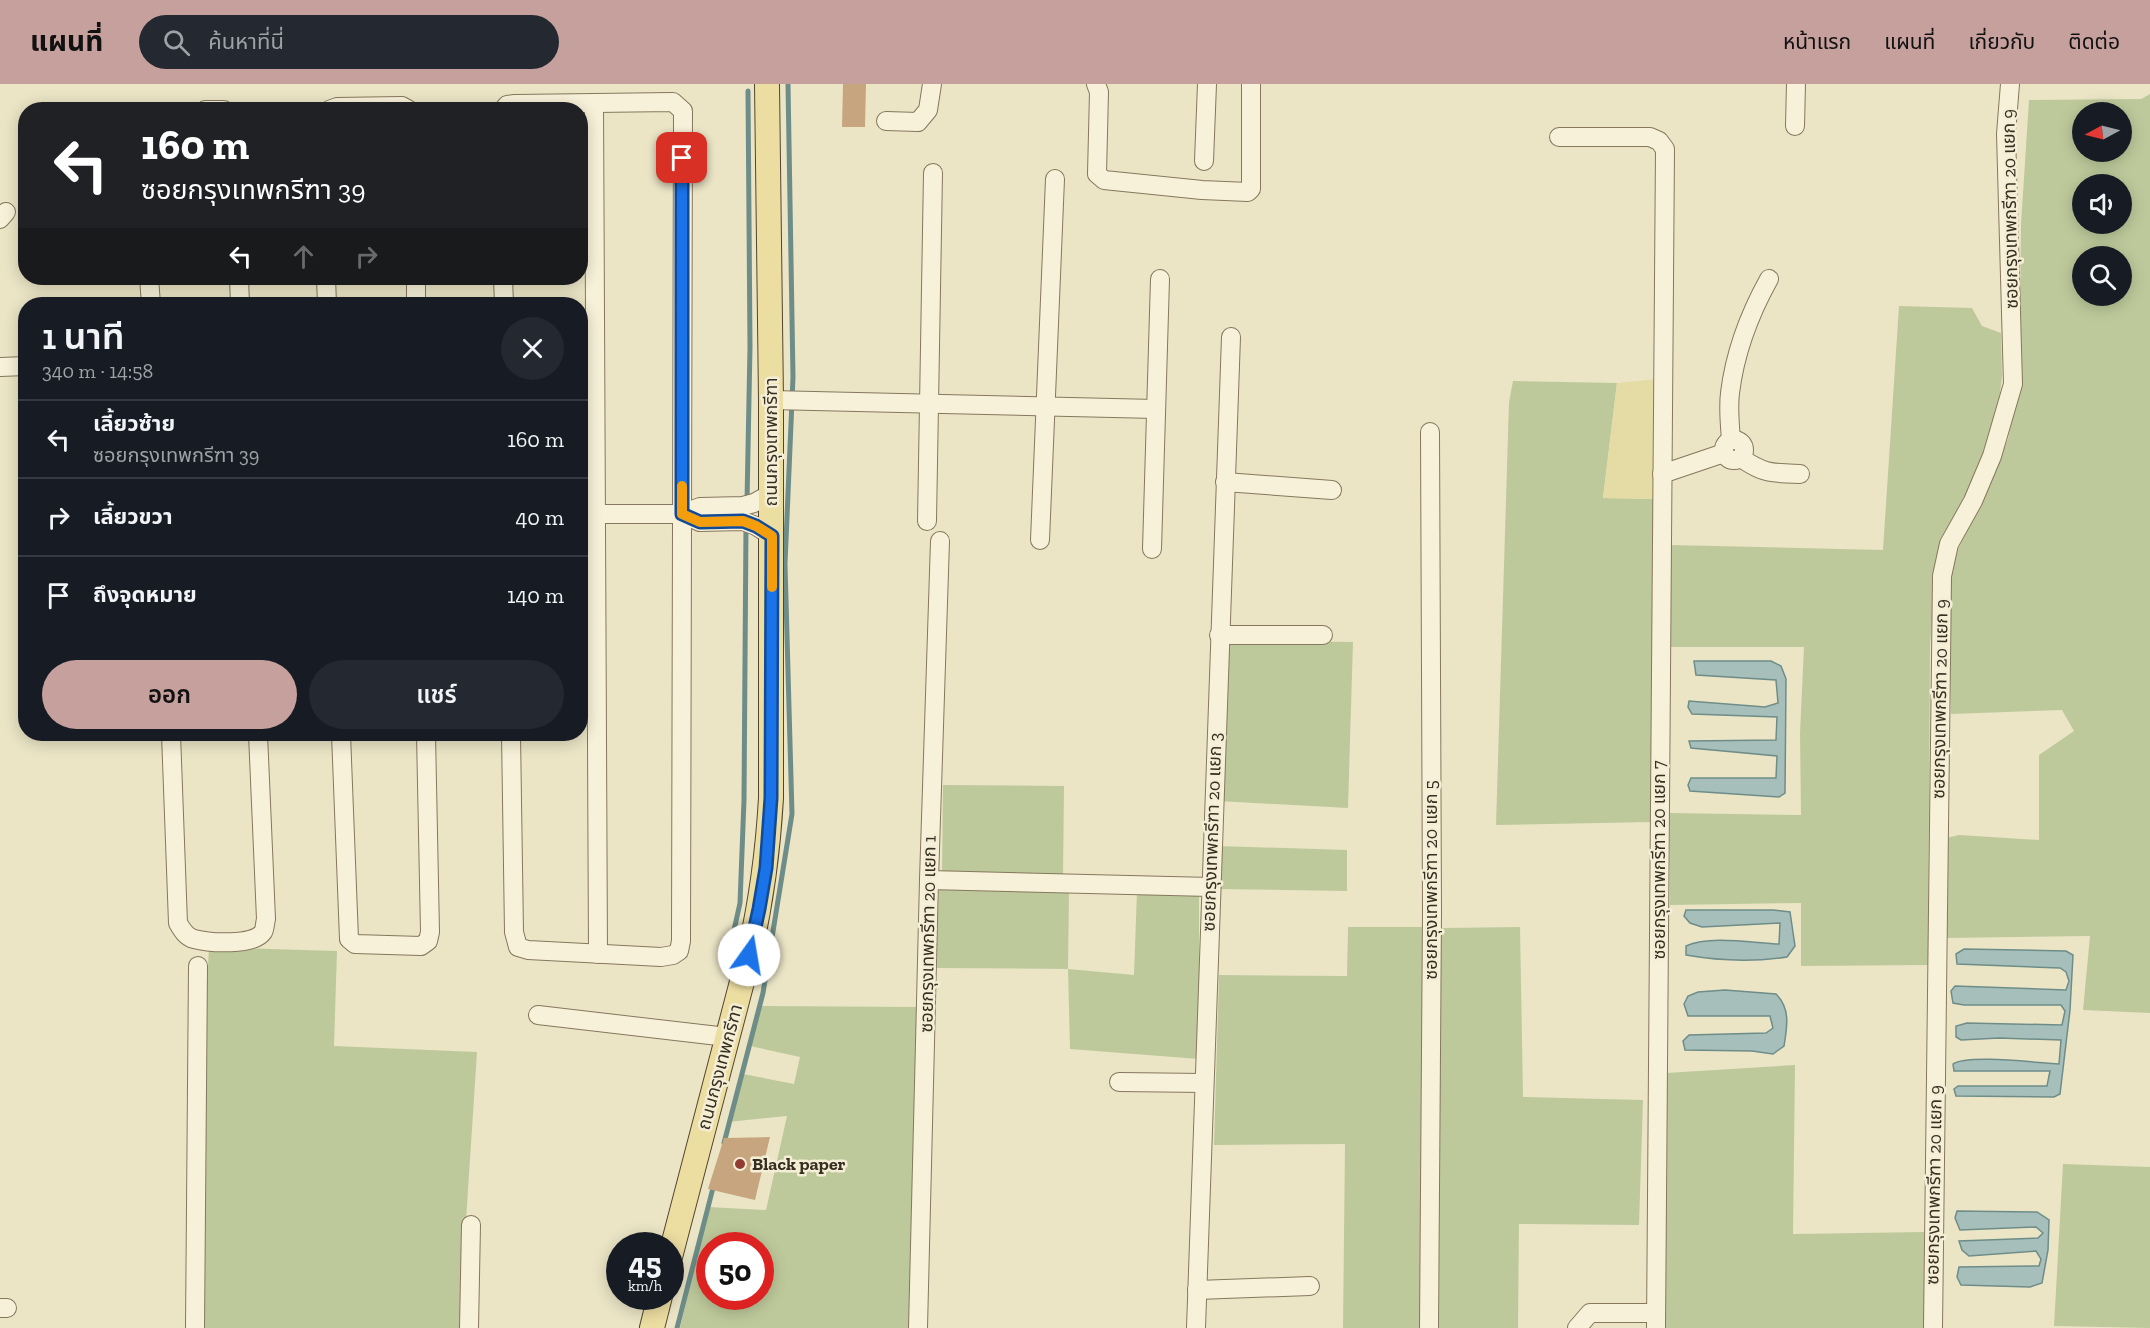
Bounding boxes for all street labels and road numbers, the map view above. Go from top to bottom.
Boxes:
street label: ซอยกรุงเทพกรีฑา 20 แยก 9 [1997,109,2023,309]
street label: ถนนกรุงเทพกรีฑา [760,377,782,507]
street label: ซอยกรุงเทพกรีฑา 20 แยก 9 [1927,599,1953,799]
street label: ซอยกรุงเทพกรีฑา 20 แยก 3 [1198,732,1226,932]
street label: ซอยกรุงเทพกรีฑา 20 แยก 7 [1648,760,1670,959]
street label: ซอยกรุงเทพกรีฑา 20 แยก 5 [1420,780,1442,980]
street label: ซอยกรุงเทพกรีฑา 20 แยก 1 [915,835,941,1033]
street label: ถนนกรุงเทพกรีฑา [693,1002,747,1132]
street label: ซอยกรุงเทพกรีฑา 20 แยก 9 [1921,1085,1947,1285]

